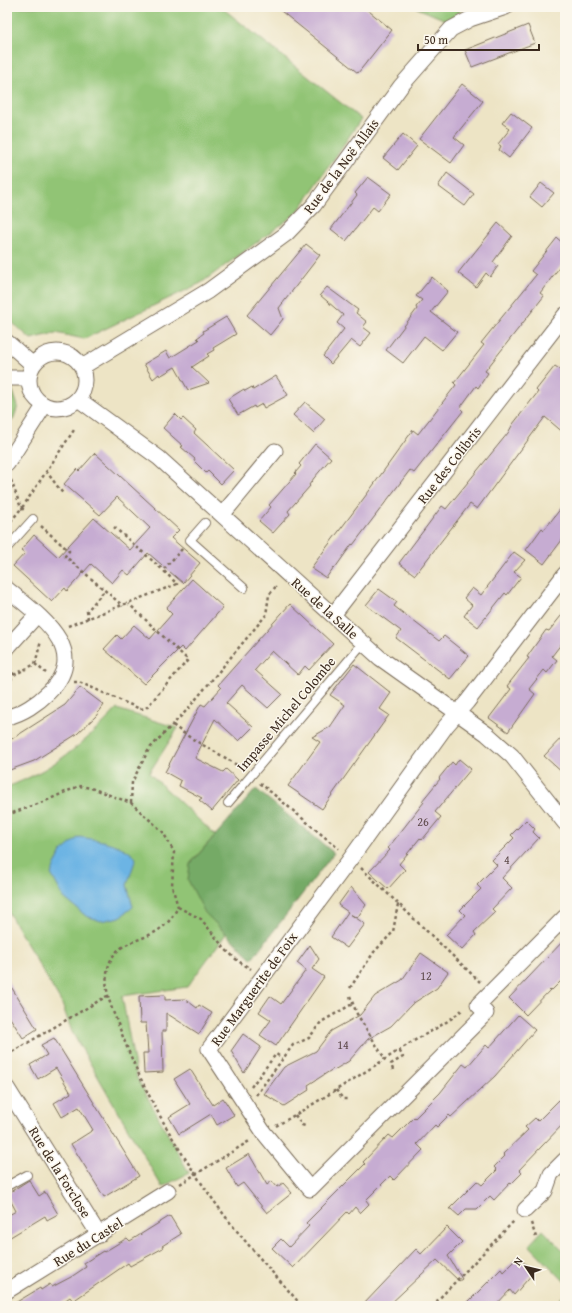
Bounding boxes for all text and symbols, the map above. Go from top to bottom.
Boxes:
scale bar [418,26,539,52]
text: 50 m [424,31,448,48]
street label: Rue de la Noë Allais [299,114,383,218]
street label: Rue des Colibris [412,422,486,508]
street label: Rue de la Salle [287,572,363,644]
street label: Impasse Michel Colombe [232,652,340,776]
house number: 26 [417,813,429,830]
house number: 4 [504,851,510,868]
street label: Rue Marguerite de Foix [206,927,303,1050]
house number: 12 [420,967,432,984]
house number: 14 [337,1036,349,1053]
street label: Rue de la Forclose [24,1123,96,1222]
street label: Rue du Castel [49,1213,127,1271]
north arrow [506,1247,546,1287]
text: N [509,1253,527,1269]

